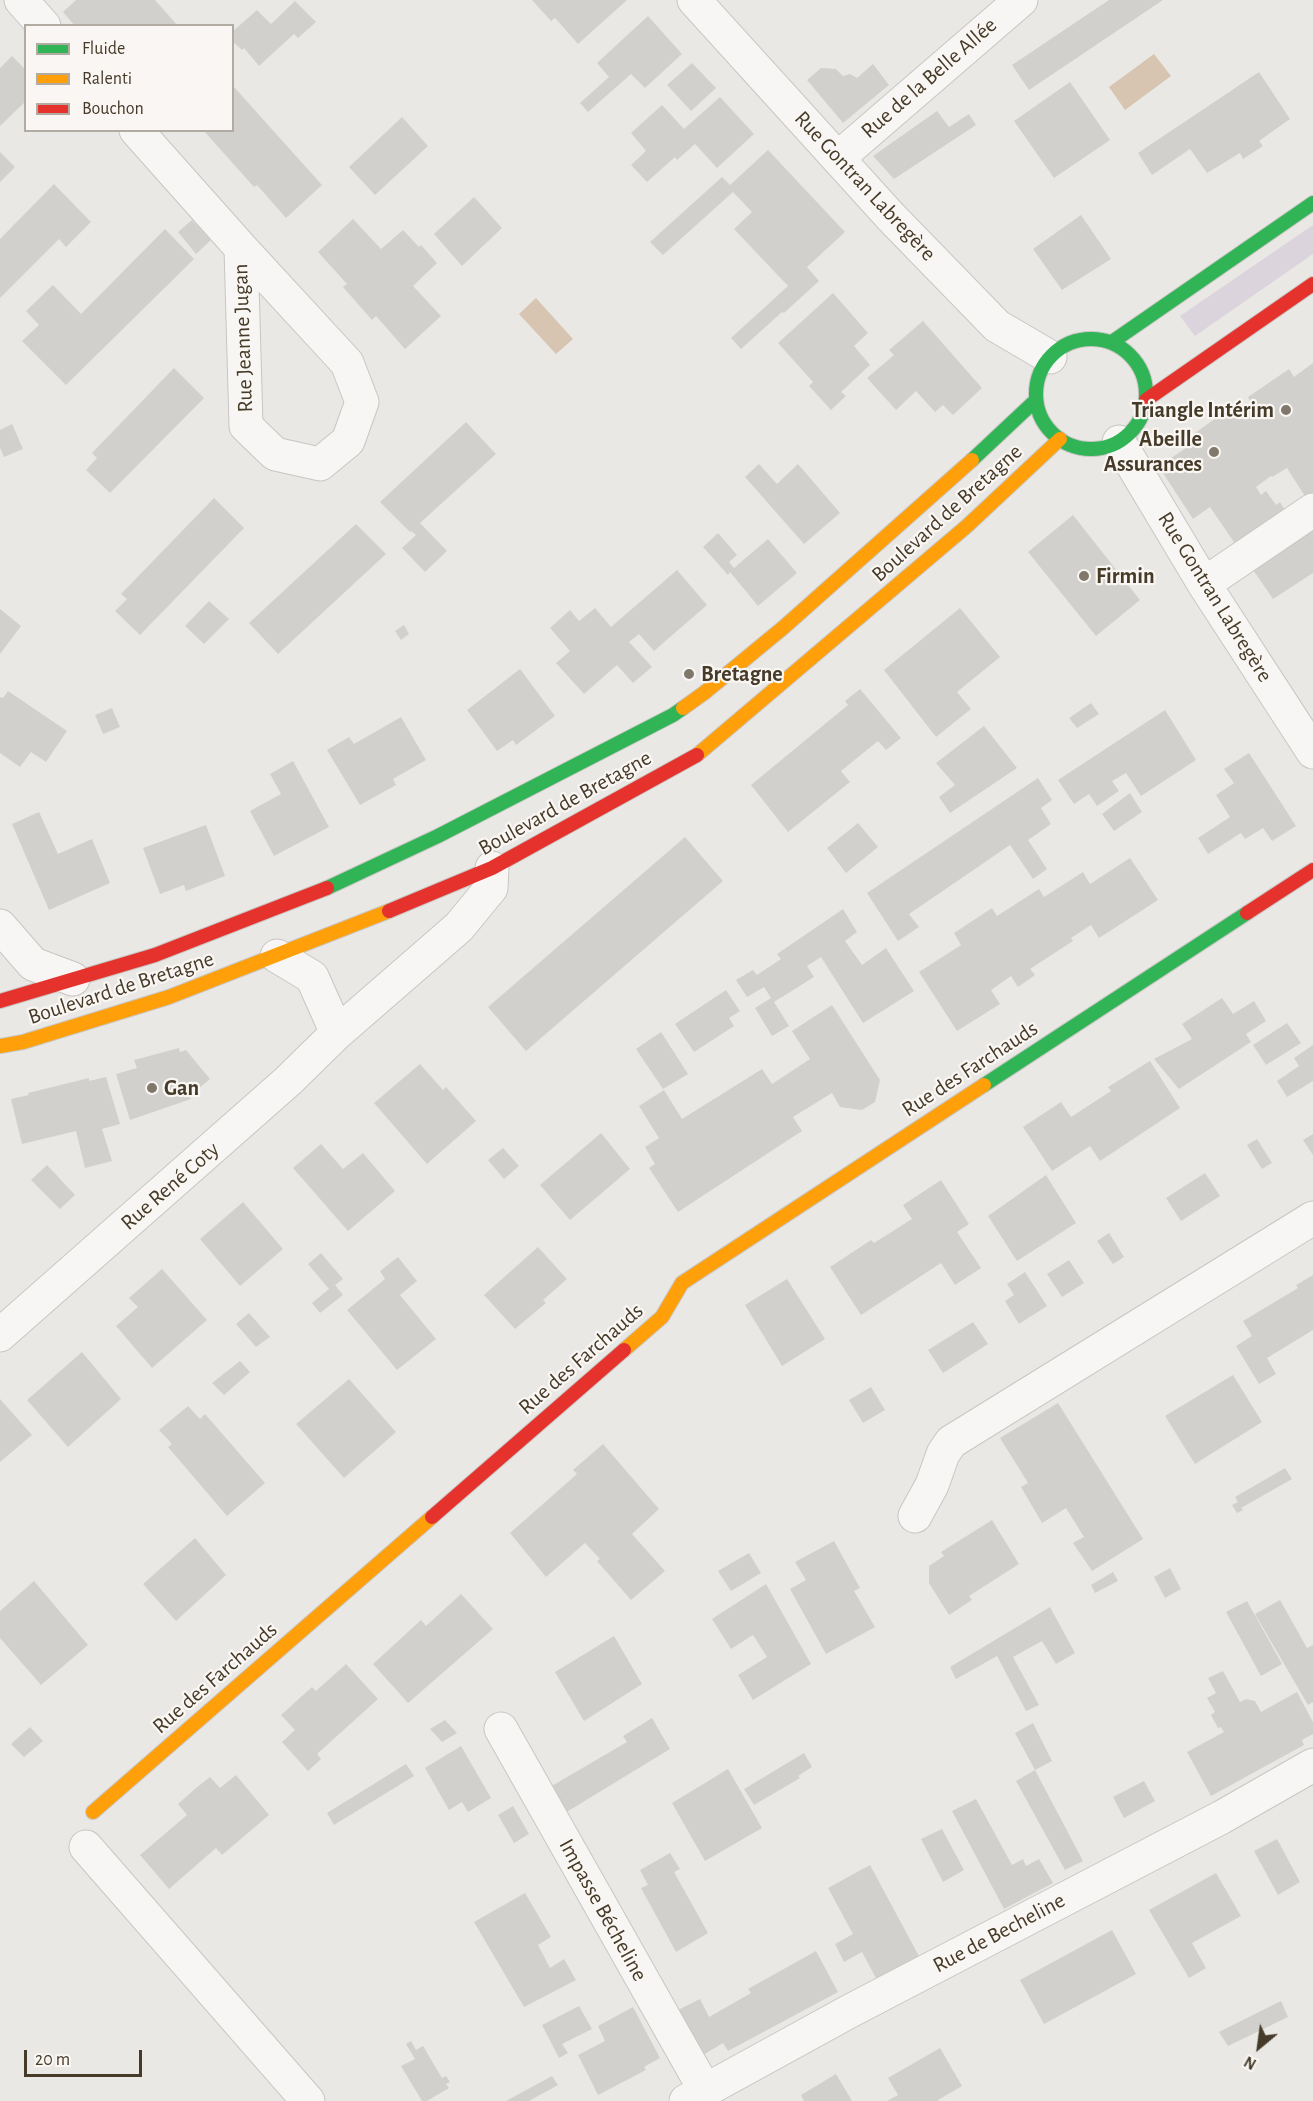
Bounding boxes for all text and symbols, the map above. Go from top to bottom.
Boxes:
street label: Rue de la Belle Allée [856,12,1002,144]
legend [24,24,234,132]
text: Fluide [82,40,125,58]
text: Ralenti [82,70,132,88]
text: Bouchon [82,100,144,118]
street label: Rue Gontran Labregère [789,105,941,267]
street label: Rue Jeanne Jugan [227,263,259,413]
place label: Triangle Intérim [1131,397,1274,423]
marker: Triangle Intérim [1279,403,1293,417]
place label: Abeille Assurances [1104,426,1202,478]
street label: Boulevard de Bretagne [866,438,1028,588]
marker: Abeille Assurances [1207,445,1221,459]
street label: Rue Gontran Labregère [1152,507,1278,687]
place label: Firmin [1096,563,1155,589]
marker: Firmin [1077,569,1091,583]
place label: Bretagne [701,661,783,687]
marker: Bretagne [682,667,696,681]
street label: Boulevard de Bretagne [474,745,656,861]
street label: Boulevard de Bretagne [25,946,217,1030]
street label: Rue des Farchauds [897,1015,1043,1123]
place label: Gan [164,1075,199,1101]
marker: Gan [145,1081,159,1095]
street label: Rue René Coty [115,1136,225,1236]
street label: Rue des Farchauds [513,1298,649,1420]
street label: Rue des Farchauds [147,1617,283,1739]
street label: Impasse Bécheline [553,1834,653,1986]
street label: Rue de Becheline [928,1887,1070,1979]
north arrow [1229,2017,1289,2077]
scale bar [27,2038,146,2076]
text: 20 m [35,2051,70,2069]
text: N [1242,2053,1259,2072]

